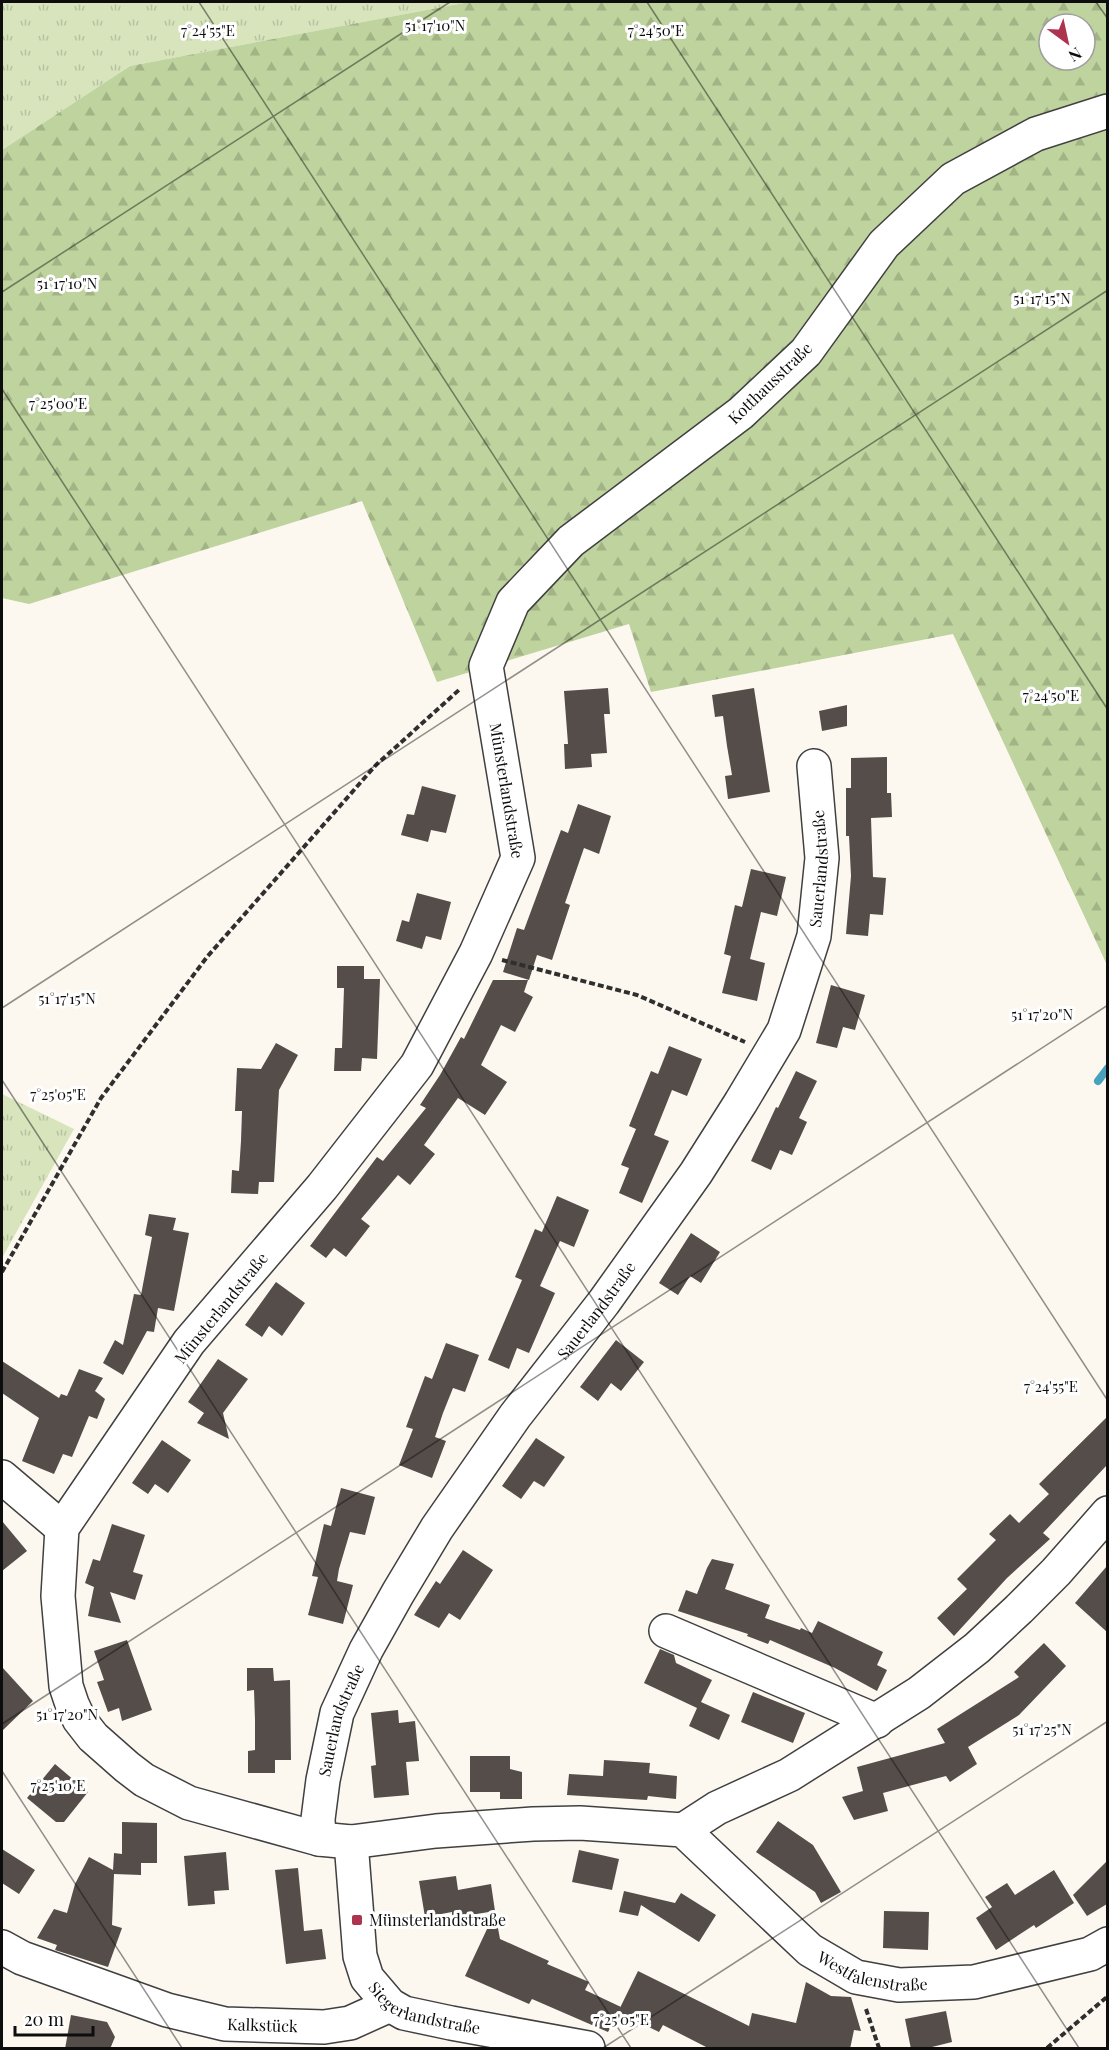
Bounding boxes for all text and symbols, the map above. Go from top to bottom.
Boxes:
north arrow [1037,12,1097,72]
text: 51°17'10"N [405,15,466,35]
text: 7°24'55"E [181,20,235,40]
text: 7°24'50"E [628,20,684,40]
text: N [1065,43,1086,67]
text: 51°17'10"N [37,273,98,293]
text: 51°17'15"N [1013,288,1071,308]
street label: Kotthausstraße [723,337,816,428]
text: 7°25'00"E [29,393,87,413]
text: 7°24'50"E [1023,685,1079,705]
street label: Münsterlandstraße [486,721,529,860]
street label: Sauerlandstraße [804,809,832,928]
text: 51°17'15"N [38,988,96,1008]
text: 51°17'20"N [1011,1004,1073,1024]
text: 7°25'05"E [30,1084,86,1104]
street label: Münsterlandstraße [169,1248,272,1368]
street label: Sauerlandstraße [552,1257,640,1364]
text: 7°24'55"E [1024,1376,1078,1396]
street label: Sauerlandstraße [313,1660,368,1778]
text: 51°17'20"N [36,1704,98,1724]
text: 51°17'25"N [1012,1719,1072,1739]
text: 7°25'10"E [31,1775,85,1795]
place label: Münsterlandstraße [369,1909,506,1930]
marker: Münsterlandstraße [350,1913,364,1927]
street label: Westfalenstraße [813,1945,928,1995]
street label: Siegerlandstraße [364,1977,482,2038]
scale bar [15,1999,93,2037]
text: 20 m [24,2007,64,2031]
text: 7°25'05"E [593,2009,649,2029]
street label: Kalkstück [227,2013,298,2036]

